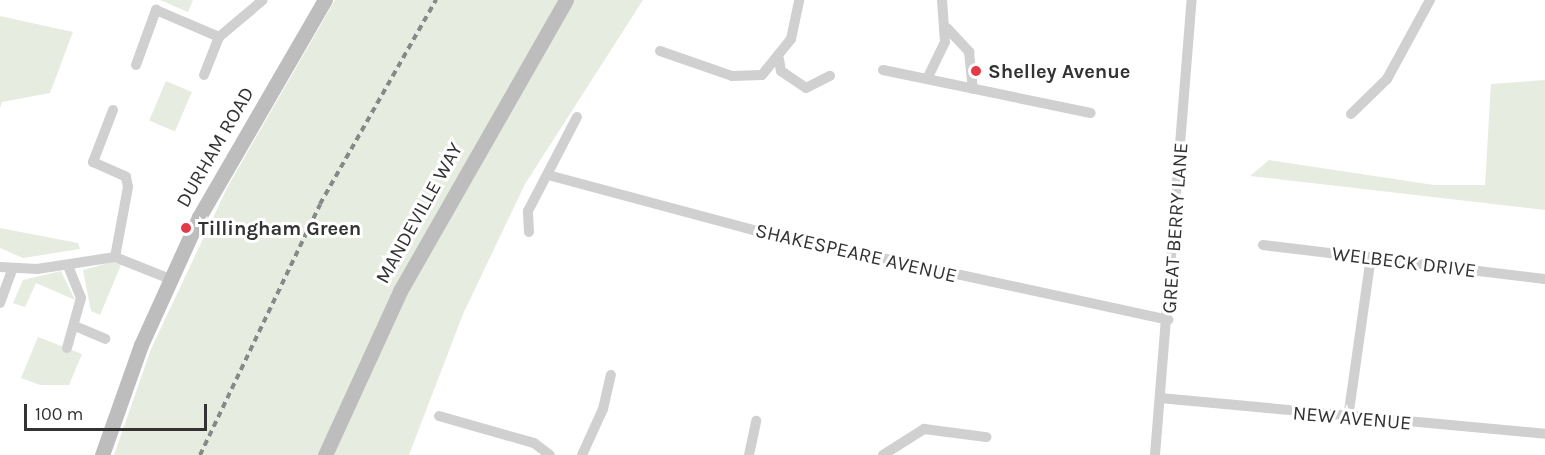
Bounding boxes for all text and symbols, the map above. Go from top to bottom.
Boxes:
place label: Shelley Avenue [988,59,1130,83]
marker: Shelley Avenue [969,64,983,78]
street label: DURHAM ROAD [171,83,259,211]
street label: MANDEVILLE WAY [370,138,468,288]
street label: GREAT BERRY LANE [1157,142,1193,314]
place label: Tillingham Green [198,216,361,240]
street label: SHAKESPEARE AVENUE [753,218,959,288]
marker: Tillingham Green [179,221,193,235]
street label: WELBECK DRIVE [1331,241,1477,283]
scale bar [27,392,210,430]
street label: NEW AVENUE [1292,401,1412,435]
text: 100 m [35,403,83,425]

